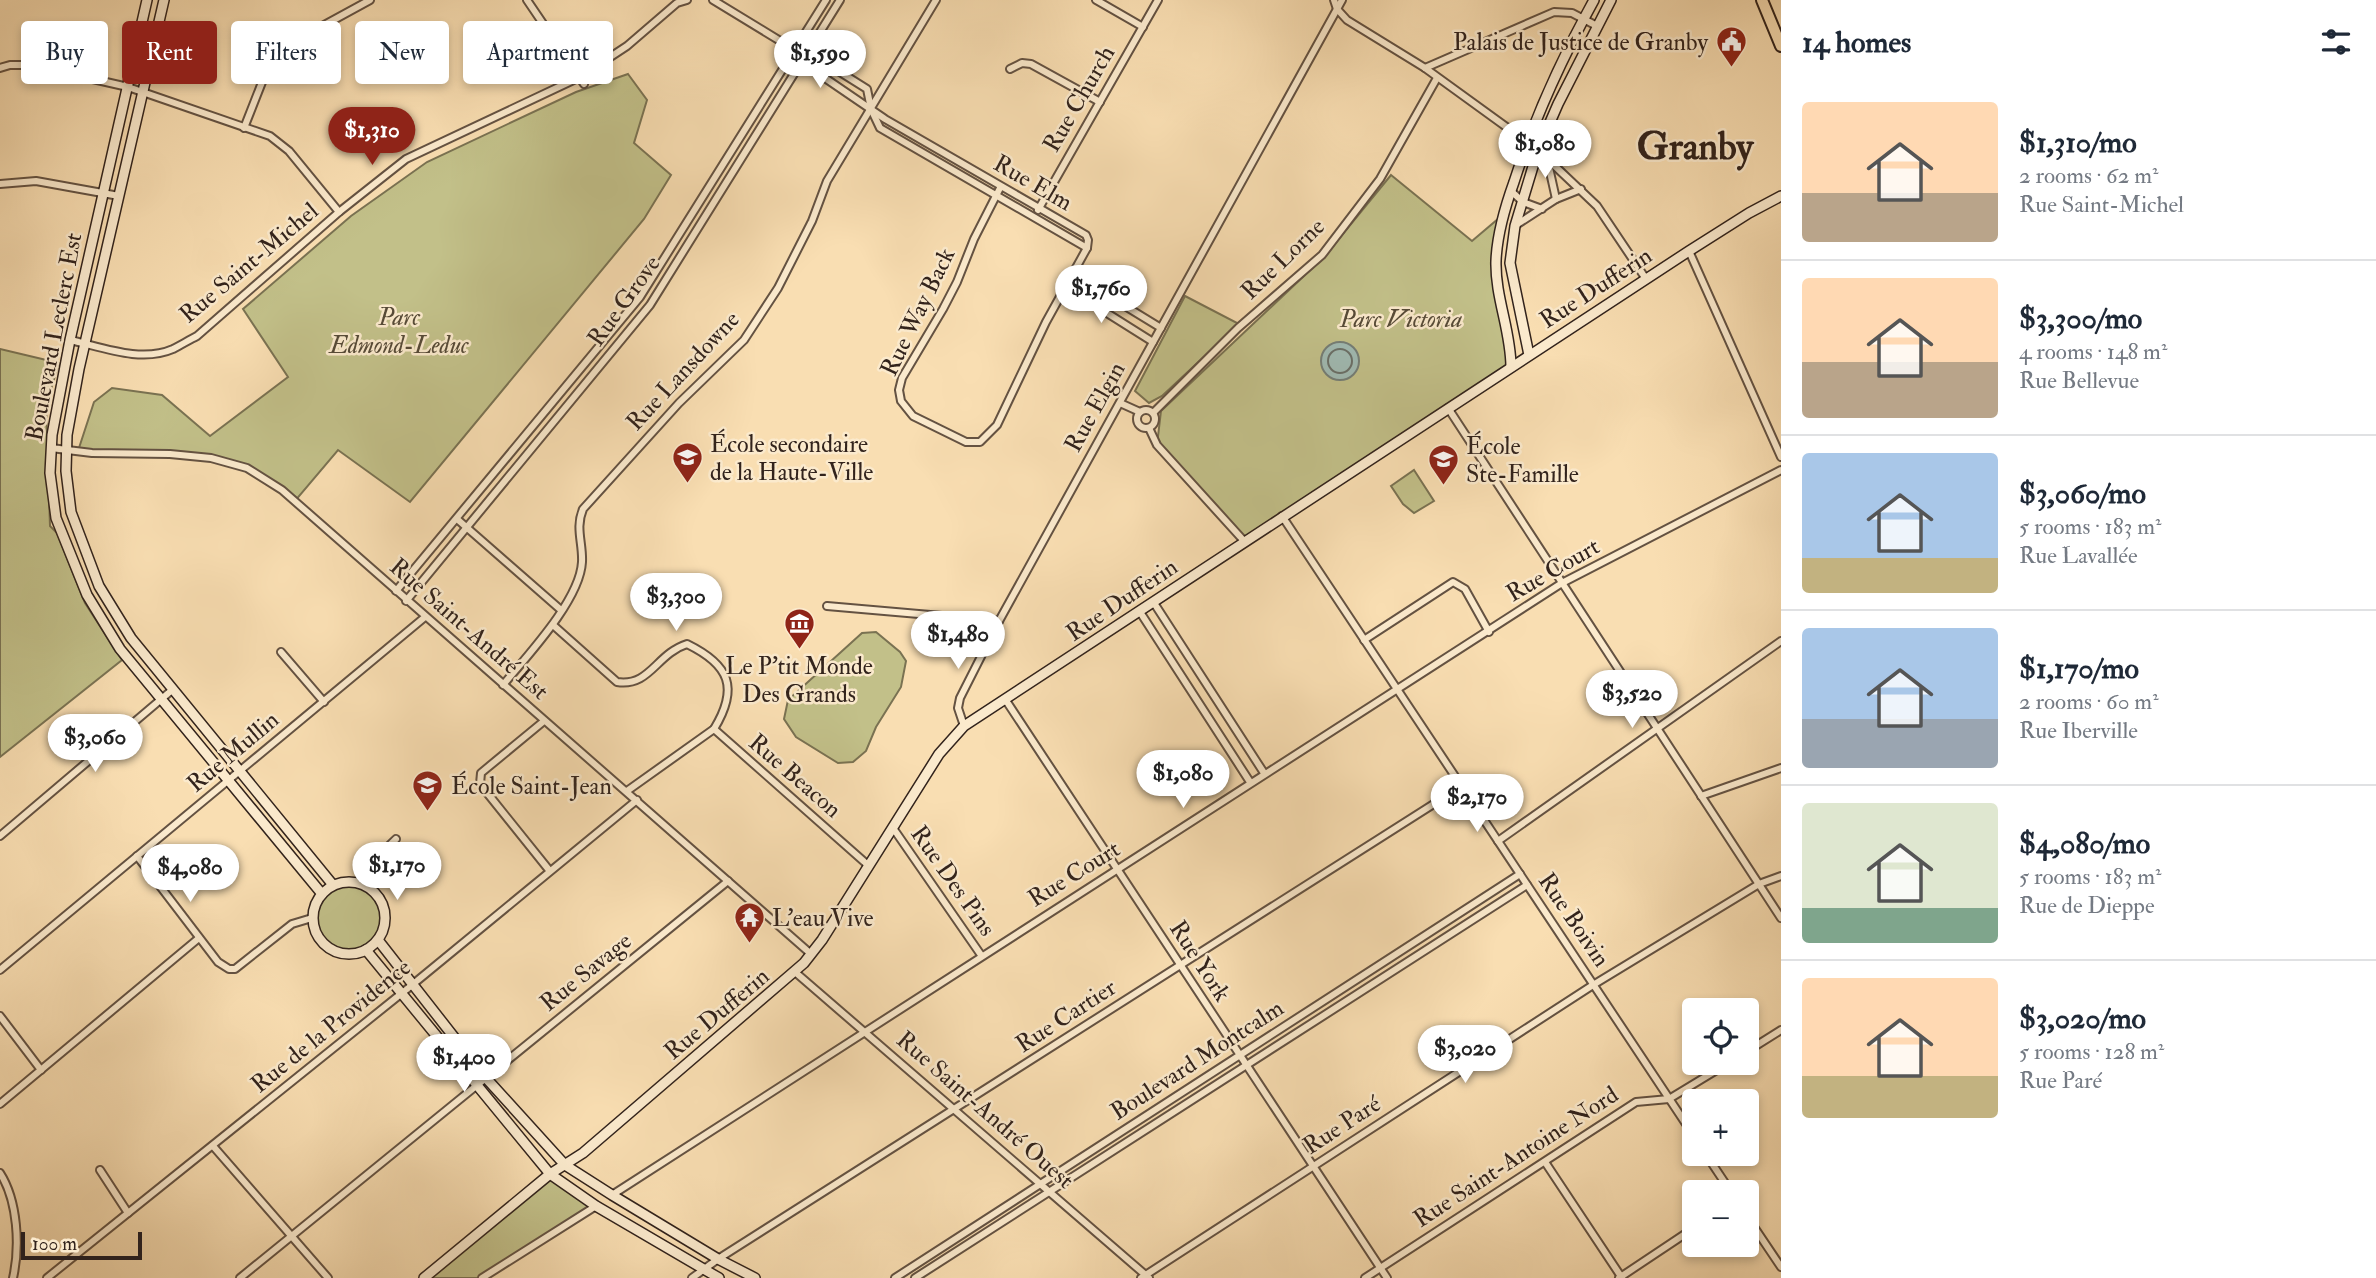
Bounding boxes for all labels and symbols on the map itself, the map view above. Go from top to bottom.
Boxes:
public building icon: Palais de Justice de Granby [1714,25,1748,69]
place label: Palais de Justice de Granby [1453,27,1708,58]
pin: $1,590 [763,31,877,90]
street label: Rue Church [1036,40,1122,158]
pin: $1,310 [315,108,429,167]
pin: $1,080 [1488,120,1602,180]
district label: Granby [1637,123,1754,171]
street label: Rue Elm [988,148,1079,218]
street label: Rue Saint-Michel [173,196,325,330]
street label: Rue Lorne [1235,211,1331,307]
street label: Boulevard Leclerc Est [19,230,89,444]
street label: Rue Dufferin [1534,240,1658,336]
street label: Rue Way Back [874,242,963,381]
street label: Rue Grove [581,249,667,353]
pin: $1,760 [1044,266,1158,325]
park label: Parc Edmond-Leduc [328,302,469,361]
park label: Parc Victoria [1339,304,1462,335]
street label: Rue Lansdowne [620,305,746,437]
street label: Rue Elgin [1058,356,1132,458]
place label: École secondaire de la Haute-Ville [710,428,873,488]
place label: École Ste-Famille [1466,430,1579,490]
school or university icon: École secondaire de la Haute-Ville [670,441,704,485]
school or university icon: École Ste-Famille [1426,443,1460,487]
street label: Rue Court [1501,531,1605,609]
street label: Rue Saint-André Est [383,551,555,707]
street label: Rue Dufferin [1060,551,1184,649]
pin: $3,300 [619,574,733,633]
museum icon: Le P’tit Monde Des Grands [782,607,816,651]
pin: $1,480 [901,612,1015,671]
place label: Le P’tit Monde Des Grands [725,651,873,710]
pin: $3,520 [1575,670,1689,730]
street label: Rue Mullin [181,705,285,799]
pin: $3,060 [38,714,152,774]
street label: Rue Beacon [742,727,848,825]
pin: $1,080 [1126,750,1240,810]
school or university icon: École Saint-Jean [411,769,445,813]
place label: École Saint-Jean [451,770,612,802]
pin: $2,170 [1420,774,1534,834]
street label: Rue Des Pins [904,820,1002,942]
street label: Rue Court [1022,834,1126,914]
pin: $1,170 [340,842,454,902]
pin: $4,080 [133,844,247,904]
street label: Rue Boivin [1531,867,1617,973]
temple icon: L'eau Vive [732,901,766,945]
place label: L'eau Vive [772,903,874,934]
street label: Rue York [1162,915,1238,1008]
street label: Rue Savage [534,926,638,1018]
street label: Rue de la Providence [245,952,417,1100]
street label: Rue Dufferin [658,961,776,1067]
street label: Rue Cartier [1010,972,1122,1060]
street label: Boulevard Montcalm [1105,992,1290,1128]
street label: Rue Saint-André Ouest [890,1024,1080,1196]
pin: $3,020 [1408,1026,1522,1085]
pin: $1,400 [407,1034,521,1094]
street label: Rue Saint-Antoine Nord [1408,1079,1624,1235]
street label: Rue Paré [1297,1088,1388,1162]
scale bar [21,1229,142,1261]

